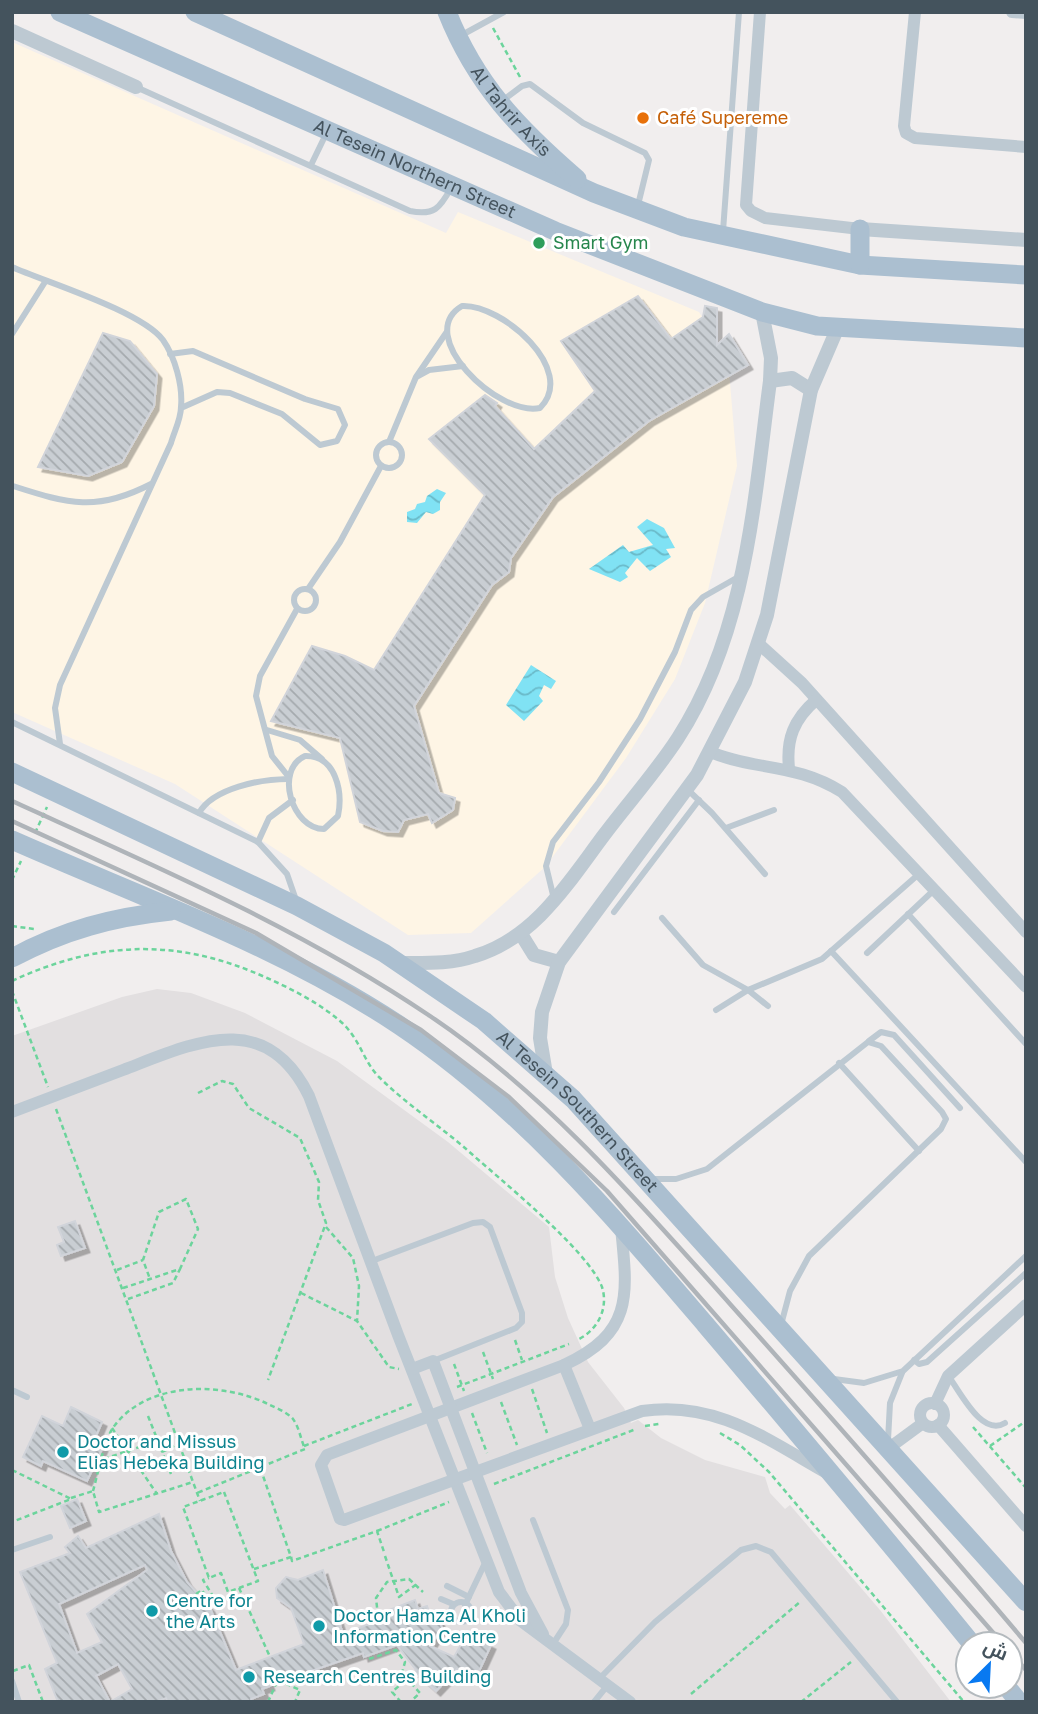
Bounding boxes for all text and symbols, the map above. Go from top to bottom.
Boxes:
street label: Al Tahrir Axis [467,61,556,161]
place label: Café Supereme [657,106,788,128]
marker: Café Supereme [635,110,651,126]
street label: Al Tesein Northern Street [311,114,520,222]
place label: Smart Gym [553,231,648,253]
marker: Smart Gym [531,235,547,251]
street label: Al Tesein Southern Street [493,1025,664,1196]
place label: Doctor and Missus Elias Hebeka Building [77,1430,264,1473]
marker: Doctor and Missus Elias Hebeka Building [55,1444,71,1460]
place label: Centre for the Arts [166,1589,253,1632]
marker: Centre for the Arts [144,1603,160,1619]
place label: Doctor Hamza Al Kholi Information Centre [333,1604,526,1647]
marker: Doctor Hamza Al Kholi Information Centre [311,1618,327,1634]
north arrow [954,1630,1024,1700]
text: ش [980,1634,1012,1665]
place label: Research Centres Building [263,1665,491,1687]
marker: Research Centres Building [241,1669,257,1685]

